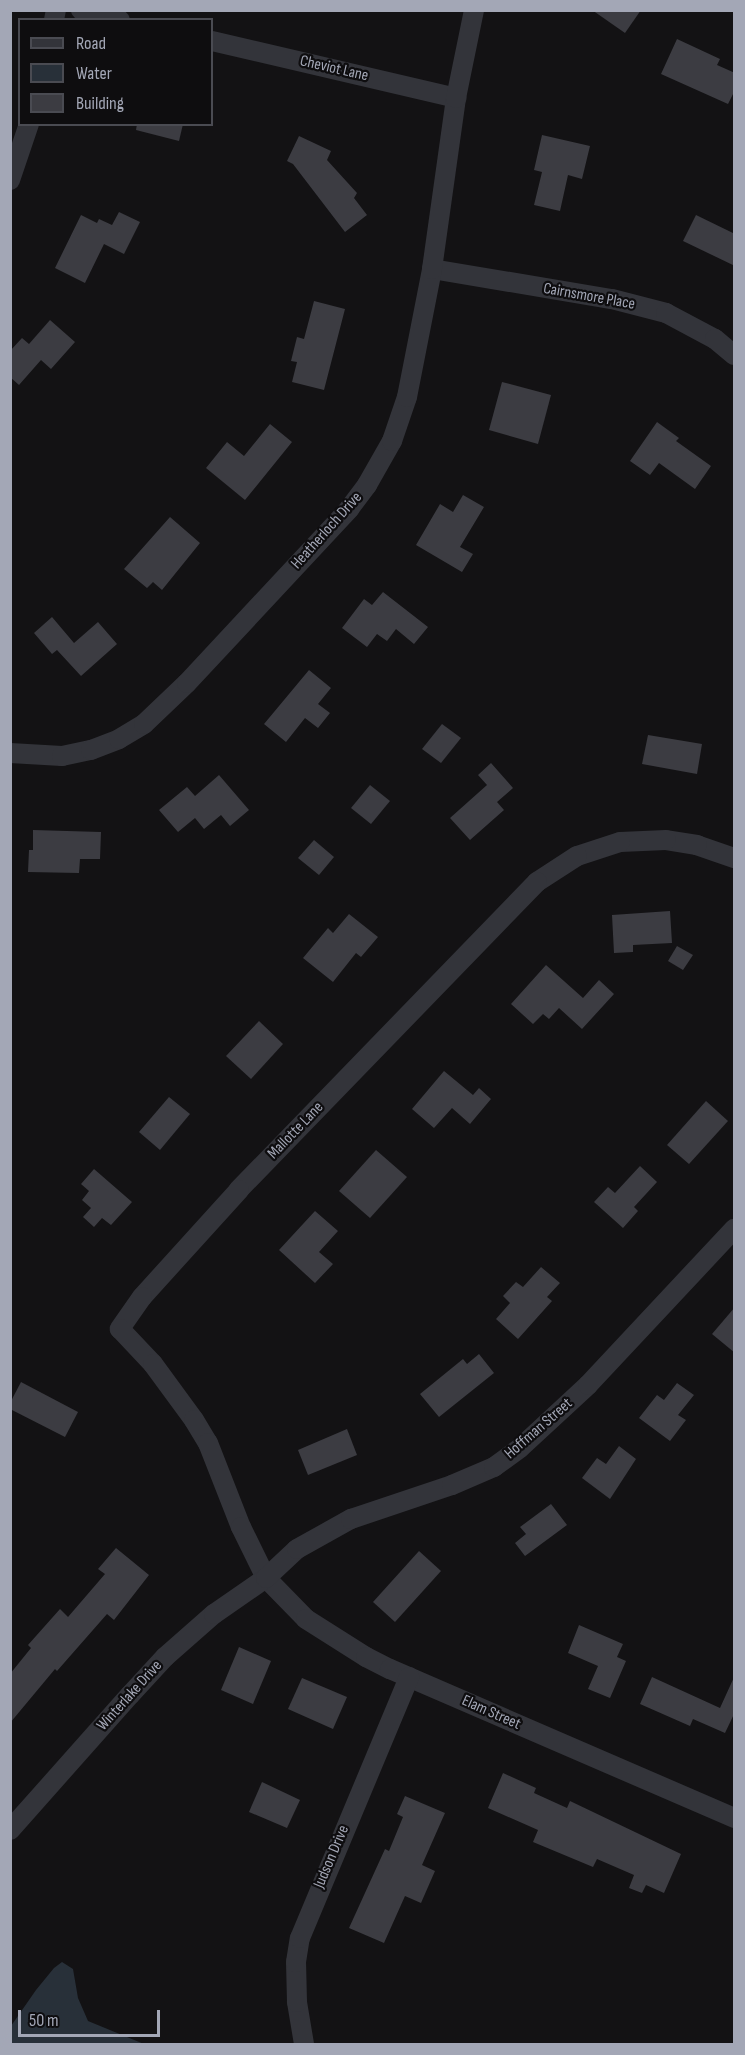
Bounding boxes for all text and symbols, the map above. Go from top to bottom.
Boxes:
legend [18,18,213,126]
text: Road [76,33,106,54]
street label: Cheviot Lane [298,52,370,86]
text: Water [76,63,112,84]
text: Building [76,93,124,114]
street label: Cairnsmore Place [542,279,636,315]
street label: Heatherloch Drive [287,489,367,573]
street label: Mallotte Lane [264,1098,328,1164]
street label: Hoffman Street [501,1394,577,1464]
street label: Winterlake Drive [93,1657,167,1735]
street label: Elam Street [459,1692,523,1734]
street label: Judson Drive [310,1823,354,1891]
scale bar [21,1998,164,2036]
text: 50 m [29,2010,59,2031]

